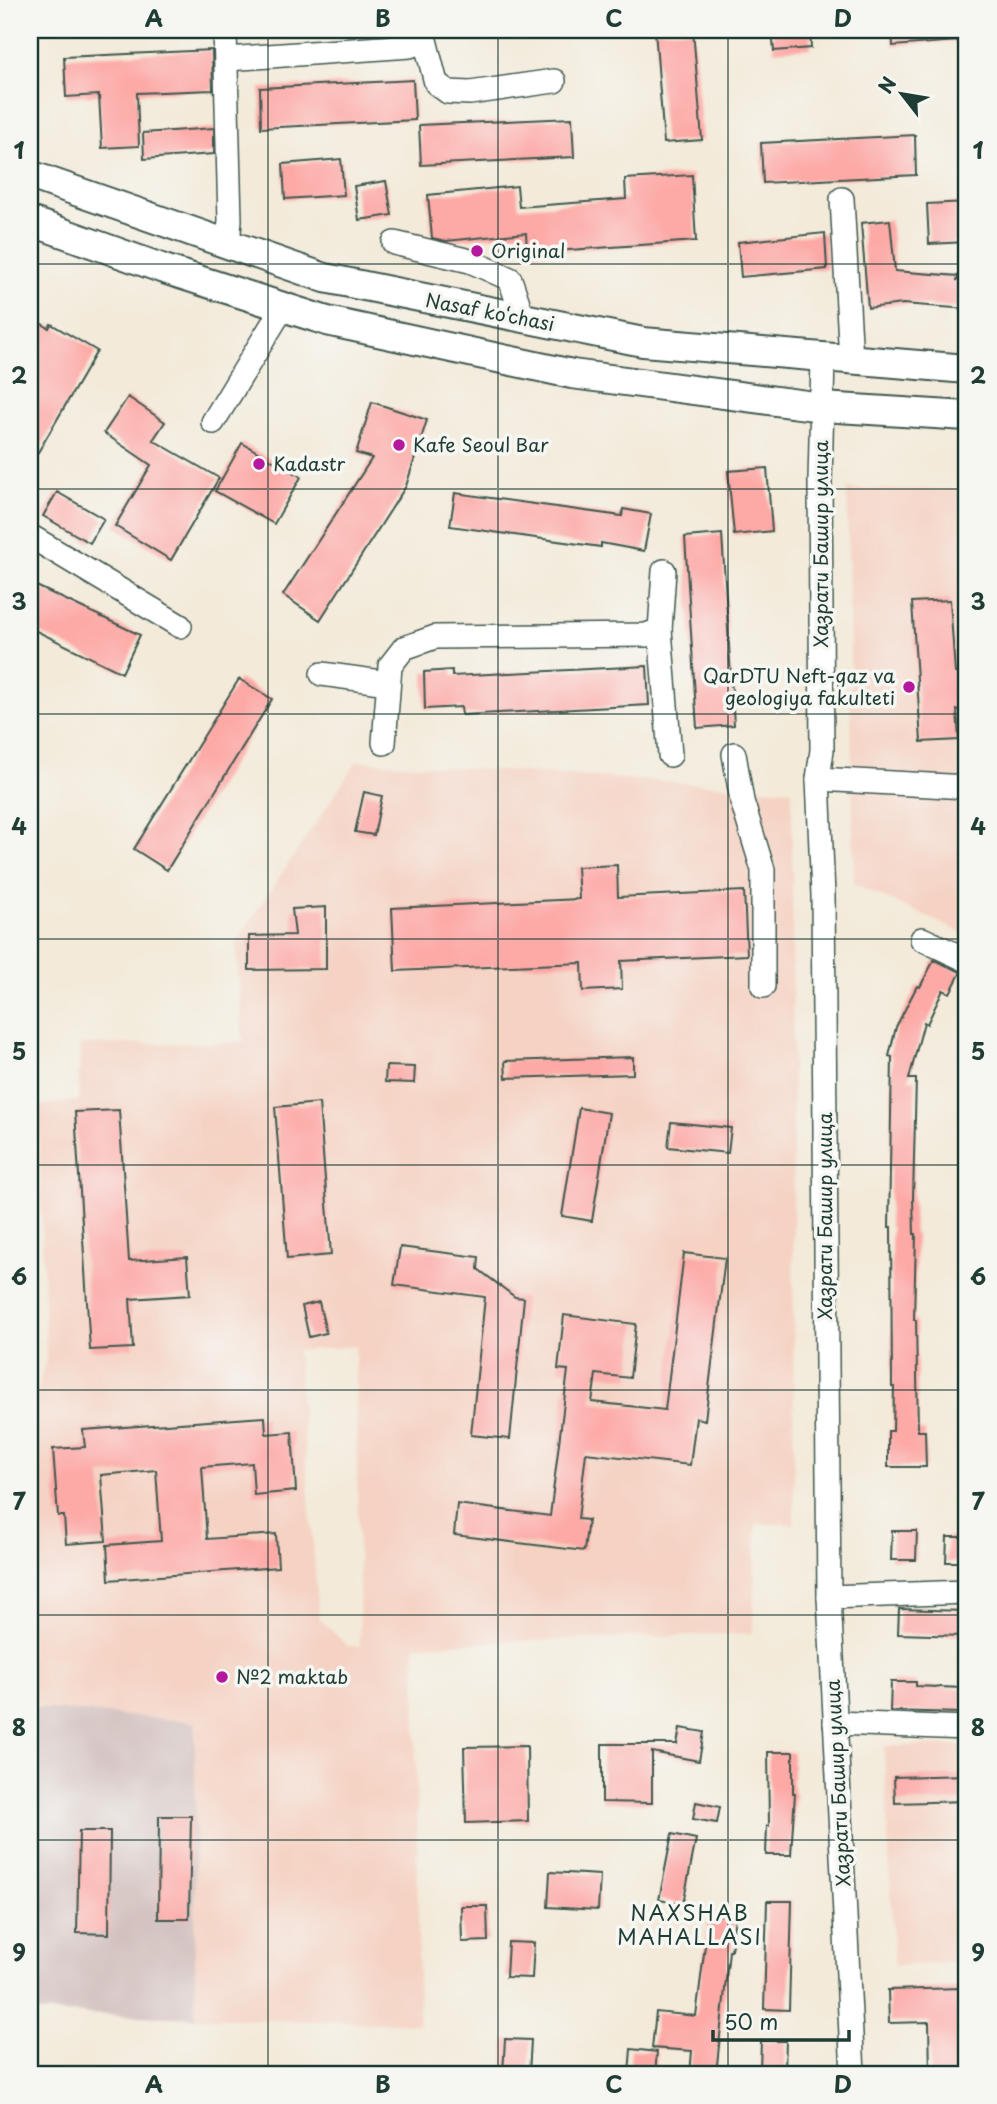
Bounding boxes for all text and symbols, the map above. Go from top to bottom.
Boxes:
text: A [145,0,163,35]
text: B [375,0,391,35]
text: C [605,0,623,35]
text: D [834,0,852,35]
north arrow [867,60,937,130]
text: N [871,71,902,98]
text: 1 [14,132,25,167]
text: 1 [973,132,984,167]
place label: Original [491,236,565,264]
marker: Original [469,243,485,259]
street label: Nasaf ko‘chasi [423,285,557,337]
text: 2 [11,357,27,392]
text: 2 [970,357,986,392]
place label: Kafe Seoul Bar [413,430,549,458]
marker: Kafe Seoul Bar [391,437,407,453]
street label: Хазрати Башир улица [806,440,834,648]
place label: Kadastr [273,449,346,477]
marker: Kadastr [251,456,267,472]
text: 3 [11,583,27,618]
text: 3 [970,583,986,618]
place label: QarDTU Neft-gaz va geologiya fakulteti [703,661,895,711]
marker: QarDTU Neft-gaz va geologiya fakulteti [901,679,917,695]
text: 4 [11,808,27,843]
text: 4 [970,808,986,843]
text: 5 [12,1033,26,1068]
text: 5 [971,1033,985,1068]
street label: Хазрати Башир улица [810,1112,838,1320]
text: 6 [11,1258,27,1293]
text: 6 [970,1258,986,1293]
text: 7 [12,1483,26,1518]
text: 7 [971,1483,985,1518]
place label: №2 maktab [236,1662,348,1690]
marker: №2 maktab [214,1669,230,1685]
street label: Хазрати Башир улица [818,1679,856,1887]
text: 8 [12,1709,26,1744]
text: 8 [971,1709,985,1744]
district label: NAXSHAB MAHALLASI [617,1896,763,1952]
text: 9 [12,1934,26,1969]
text: 9 [971,1934,985,1969]
scale bar [713,1999,850,2043]
text: 50 m [724,2005,778,2037]
text: A [145,2066,163,2101]
text: B [375,2066,391,2101]
text: C [605,2066,623,2101]
text: D [834,2066,852,2101]

